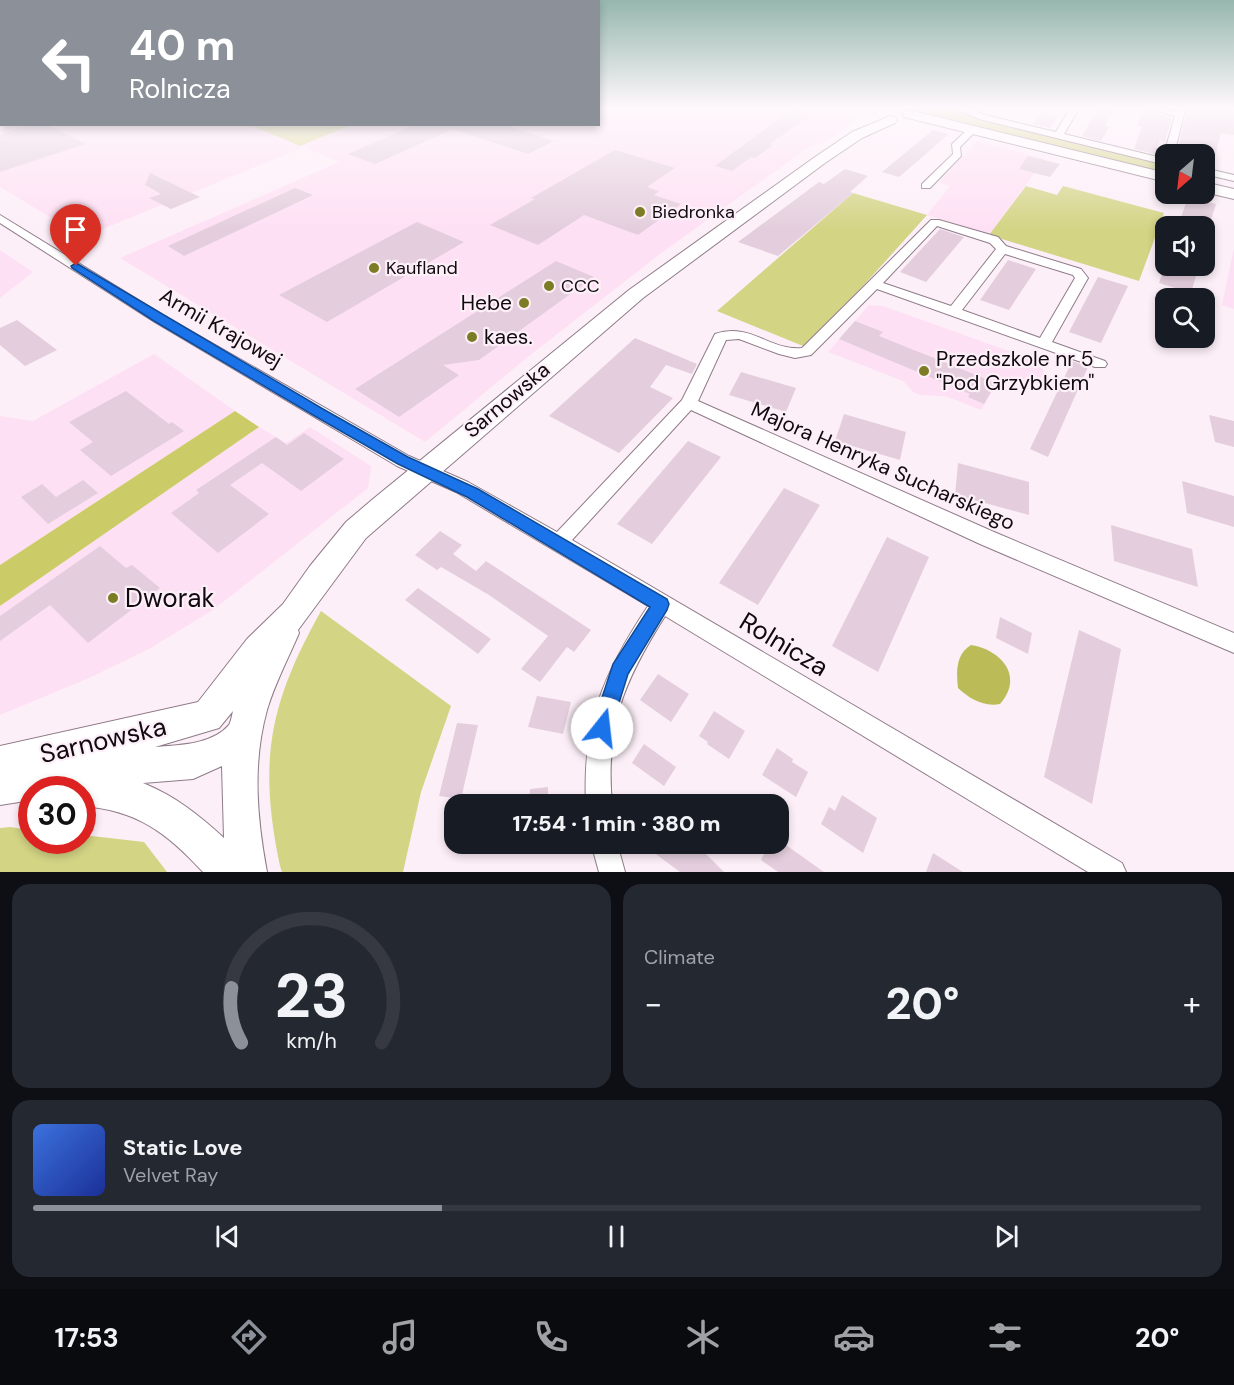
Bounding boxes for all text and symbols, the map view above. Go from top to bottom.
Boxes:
text: 40 m [129,18,235,73]
icon: left [30,24,108,102]
text: Rolnicza [129,71,231,106]
north arrow [1155,144,1215,204]
map controls [1155,144,1215,348]
place label: Biedronka [652,200,735,224]
pin [50,204,101,266]
marker: Biedronka [633,205,647,219]
icon: arrive [59,213,92,246]
button: sound [1155,216,1215,276]
place label: Kaufland [386,256,458,280]
marker: Kaufland [367,261,381,275]
place label: CCC [561,274,600,298]
marker: CCC [542,279,556,293]
street label: Armii Krajowej [155,282,287,374]
button: search [1155,288,1215,348]
place label: Hebe [461,289,512,317]
marker: Hebe [517,296,531,310]
place label: kaes. [484,323,533,351]
marker: kaes. [465,330,479,344]
place label: Przedszkole nr 5 "Pod Grzybkiem" [936,345,1094,397]
street label: Sarnowska [458,356,556,444]
marker: Przedszkole nr 5 "Pod Grzybkiem" [917,364,931,378]
street label: Majora Henryka Sucharskiego [747,395,1019,537]
place label: Dworak [125,581,215,615]
marker: Dworak [106,591,120,605]
street label: Rolnicza [733,604,835,684]
position arrow [570,696,634,760]
street label: Sarnowska [36,709,170,771]
speed limit sign: 30 [18,776,96,854]
text: 17:54 · 1 min · 380 m [512,809,721,838]
text: Climate [644,944,715,970]
text: 23 [275,955,348,1036]
text: 20° [885,974,960,1033]
text: − [644,982,662,1025]
text: + [1183,982,1201,1025]
text: km/h [286,1027,337,1055]
text: Static Love [123,1133,243,1162]
text: Velvet Ray [123,1162,218,1188]
icon: previous [211,1220,244,1253]
icon: pause [600,1220,633,1253]
icon: next [990,1220,1023,1253]
icon: directions [228,1316,270,1358]
icon: music [379,1316,421,1358]
icon: phone [530,1316,572,1358]
icon: climate [682,1316,724,1358]
icon: car [833,1316,875,1358]
icon: filters [984,1316,1026,1358]
text: 17:53 [55,1320,119,1355]
text: 20° [1135,1320,1179,1355]

